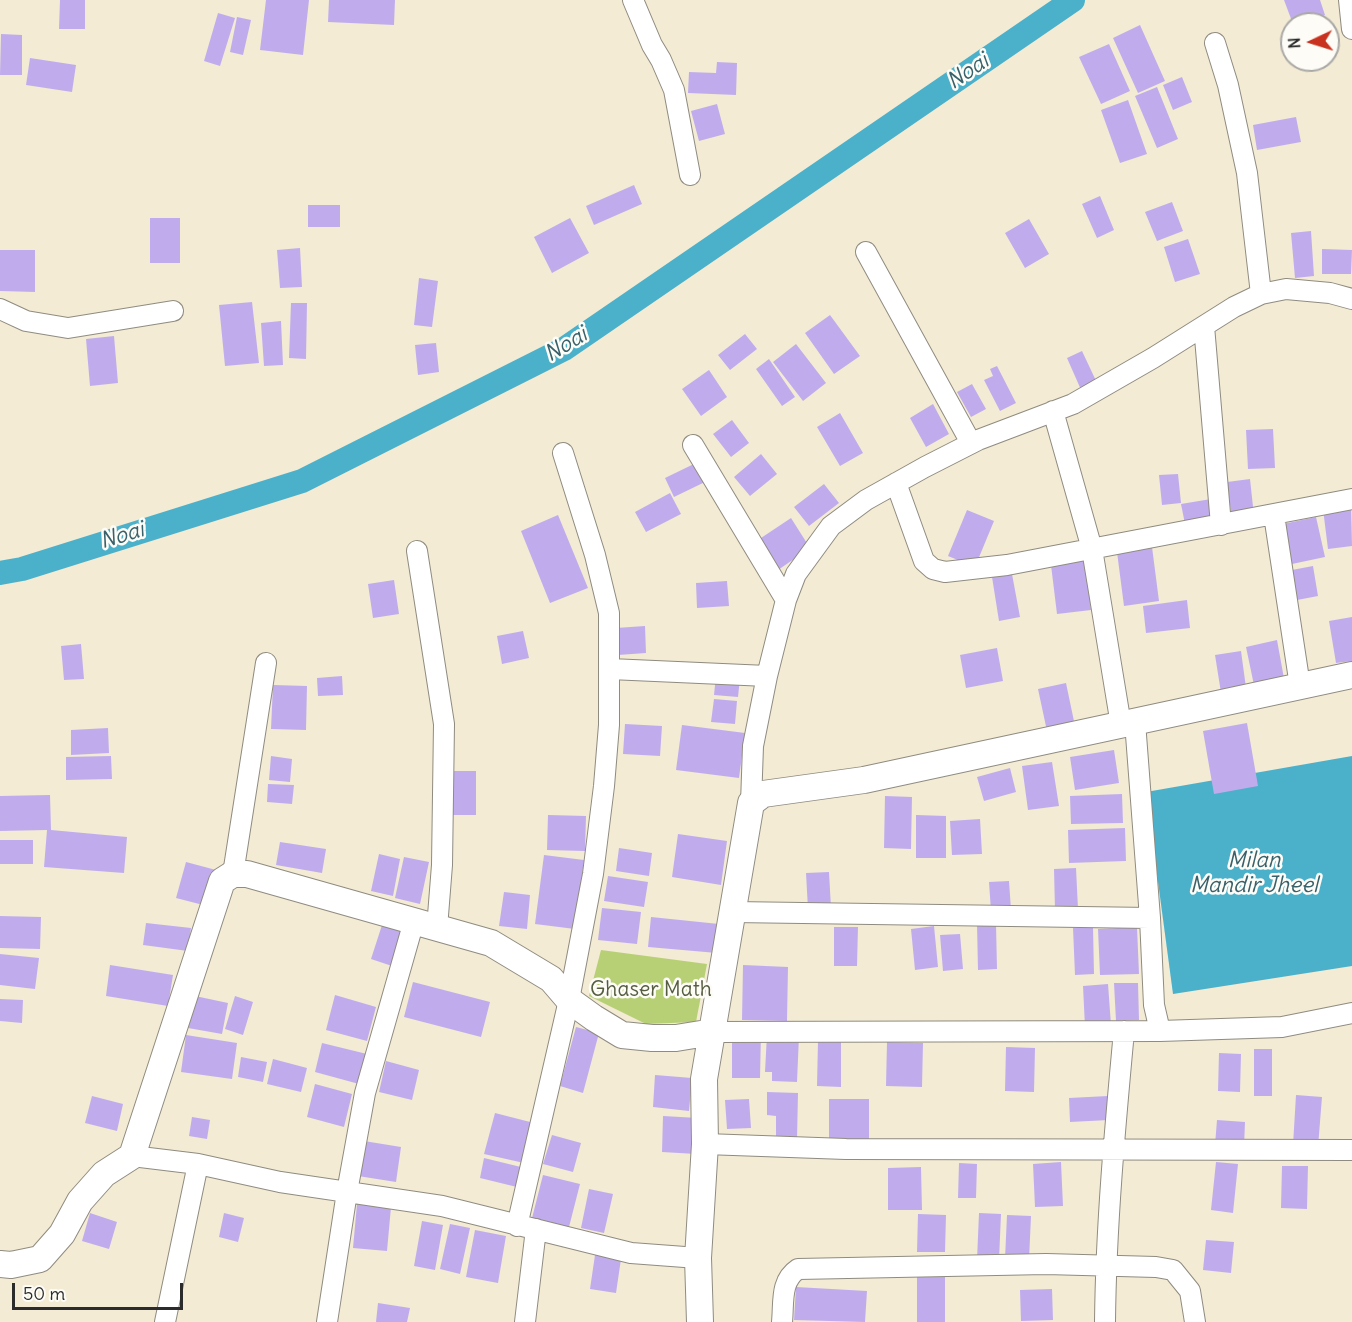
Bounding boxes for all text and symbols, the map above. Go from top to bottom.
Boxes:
north arrow [1280,12,1340,72]
text: N [1284,37,1304,49]
water label: Noai [942,49,994,95]
water label: Noai [540,322,592,368]
water label: Noai [97,517,147,555]
water label: Milan Mandir Jheel [1190,848,1318,900]
park label: Ghaser Math [590,977,712,1003]
scale bar [15,1271,186,1309]
text: 50 m [23,1282,65,1305]

